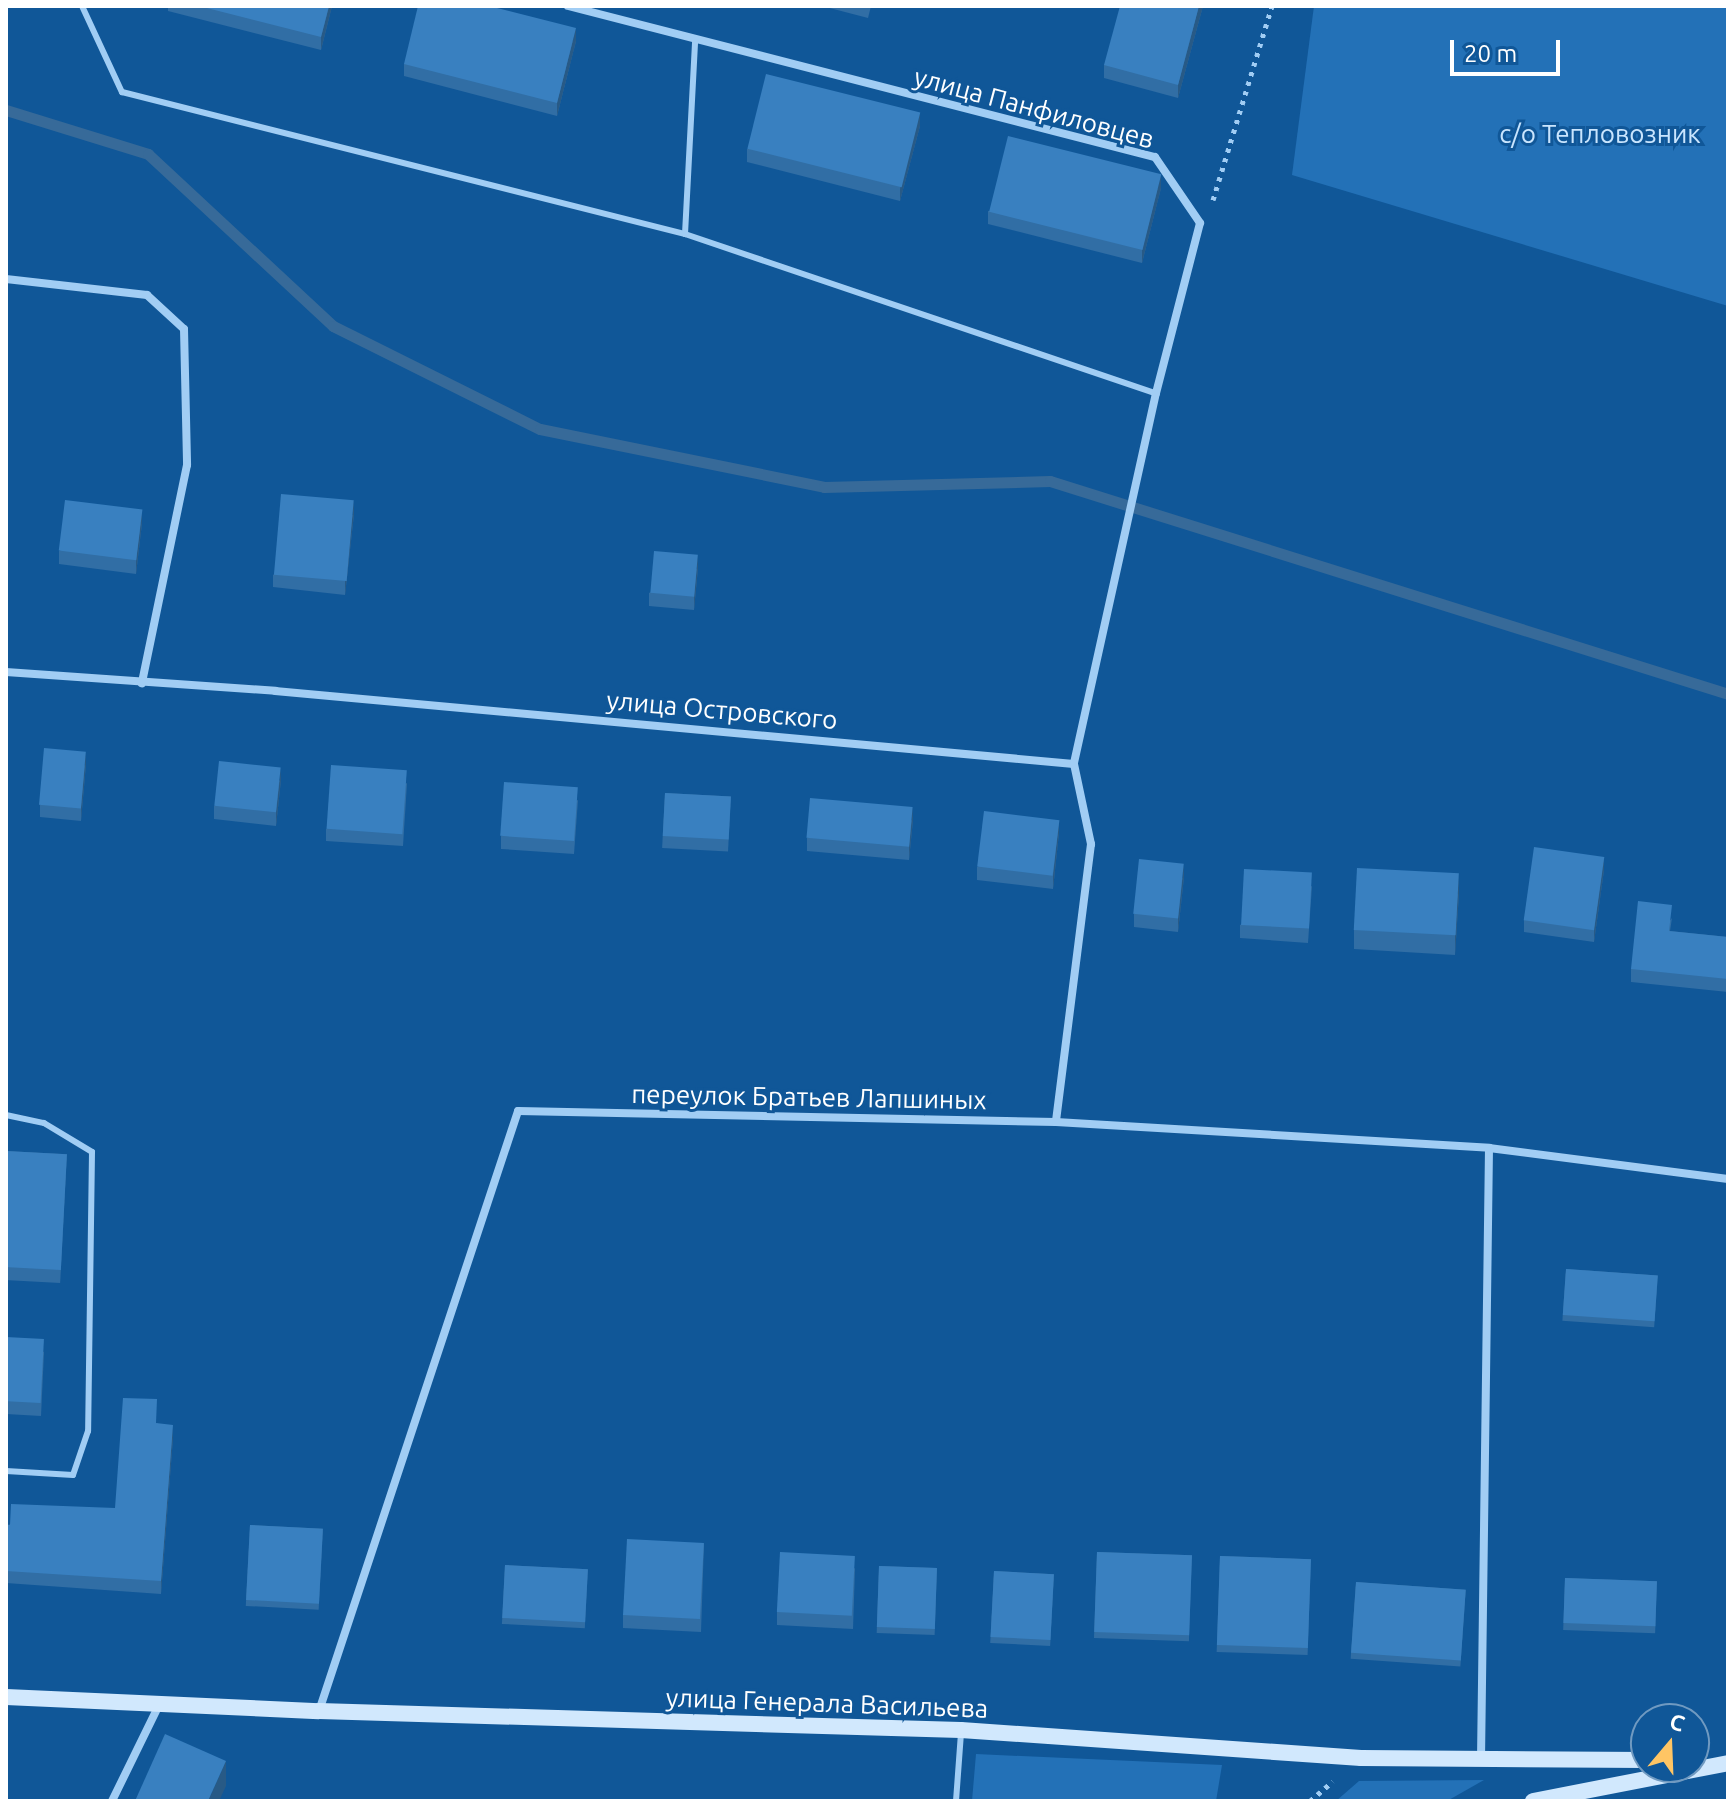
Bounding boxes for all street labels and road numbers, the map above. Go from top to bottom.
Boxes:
street label: улица Панфиловцев [911,61,1157,155]
street label: улица Островского [605,684,839,736]
street label: переулок Братьев Лапшиных [631,1078,987,1116]
street label: улица Генерала Васильева [665,1682,989,1724]

